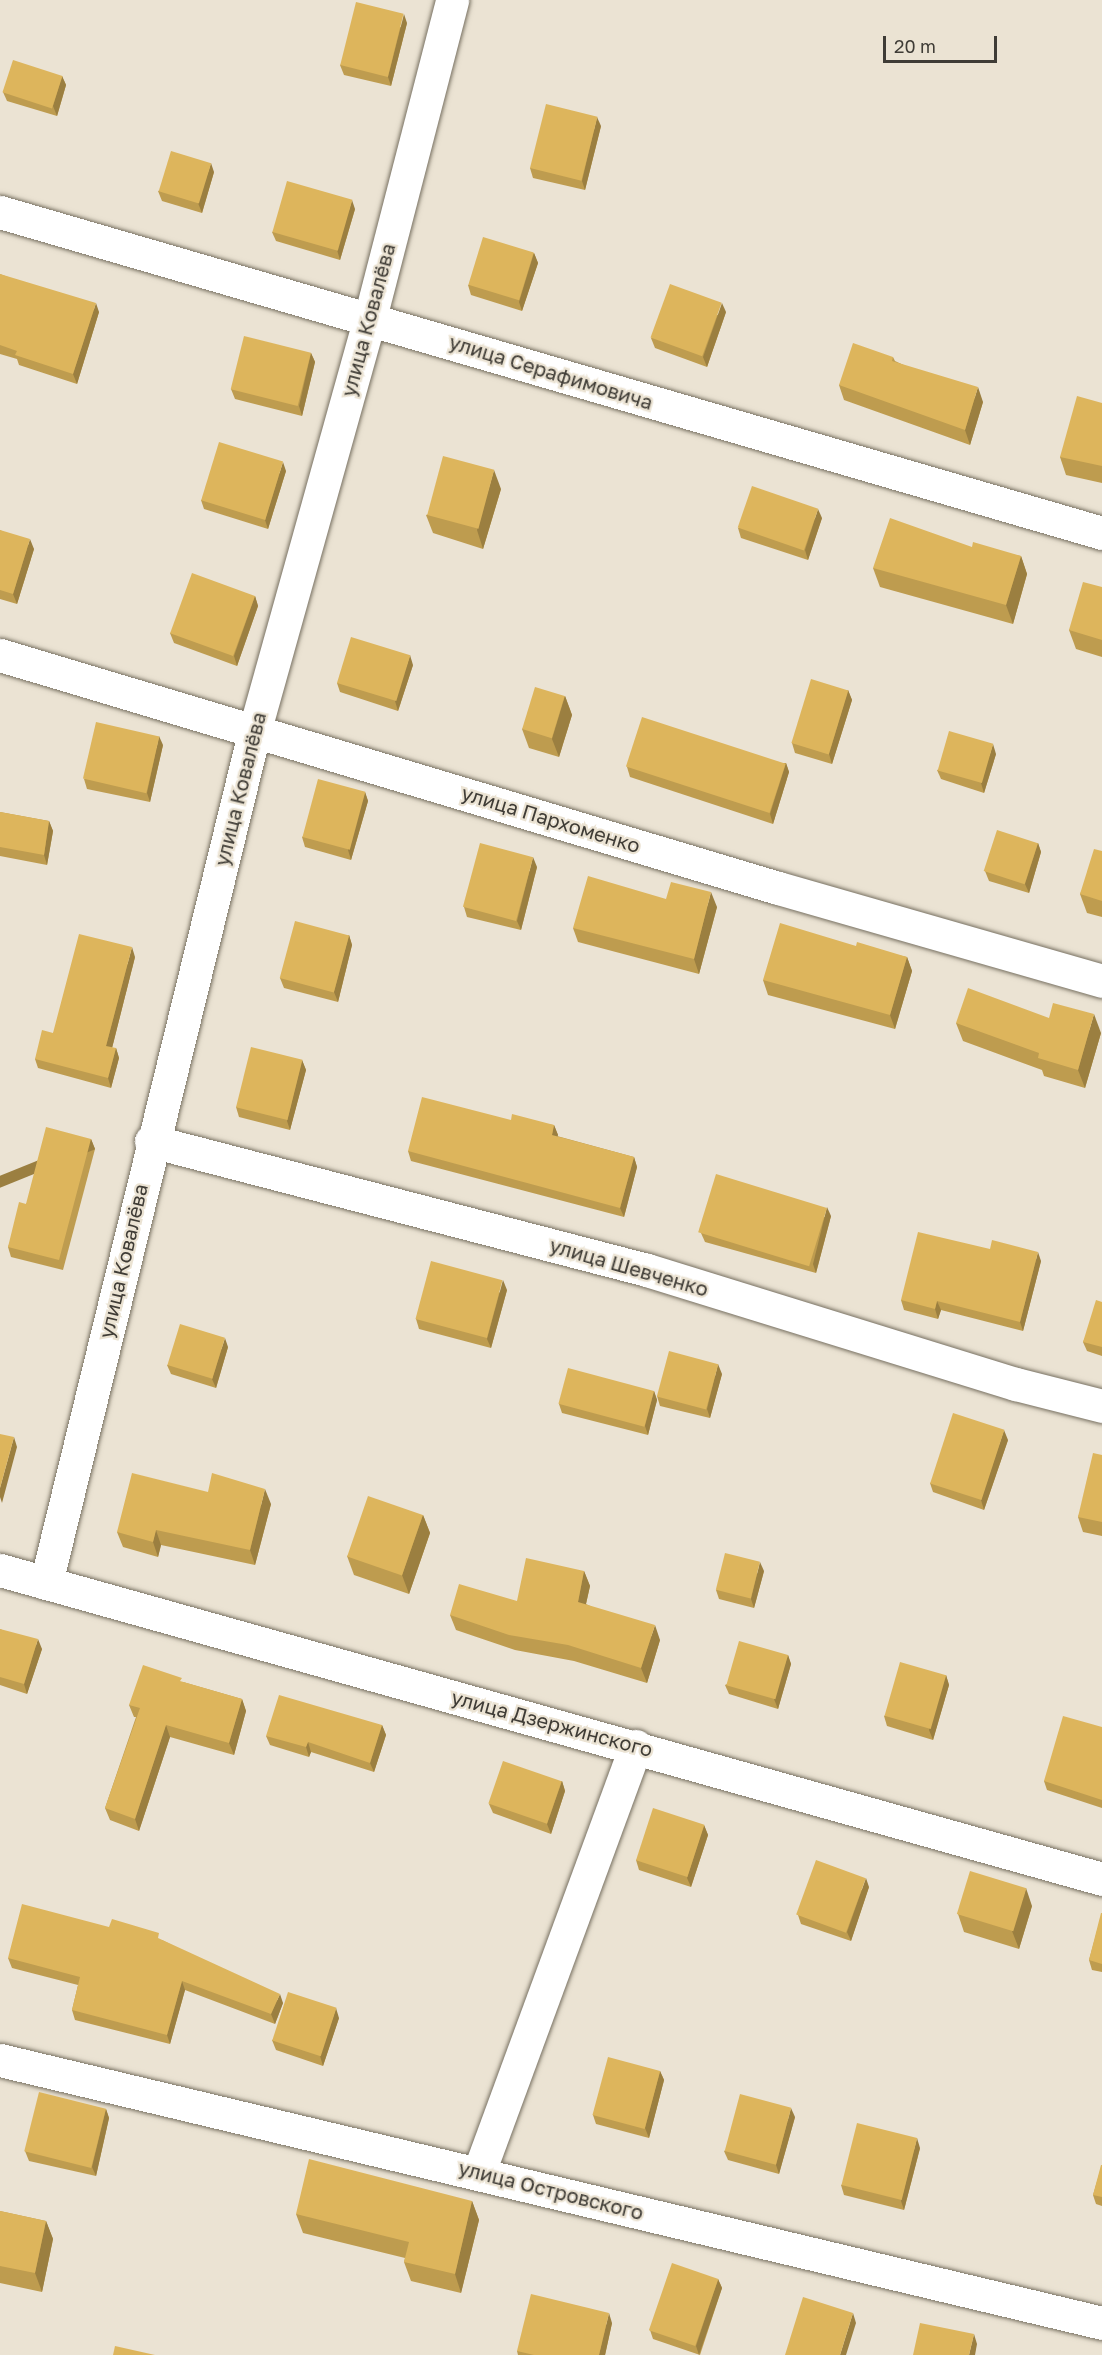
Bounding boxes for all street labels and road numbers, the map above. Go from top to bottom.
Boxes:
street label: улица Ковалёва [336,241,400,399]
street label: улица Серафимовича [446,330,656,414]
street label: улица Ковалёва [209,710,271,868]
street label: улица Пархоменко [459,780,643,858]
street label: улица Ковалёва [94,1181,152,1341]
street label: улица Шевченко [547,1233,711,1301]
street label: улица Дзержинского [449,1685,655,1761]
street label: улица Островского [456,2155,646,2225]

